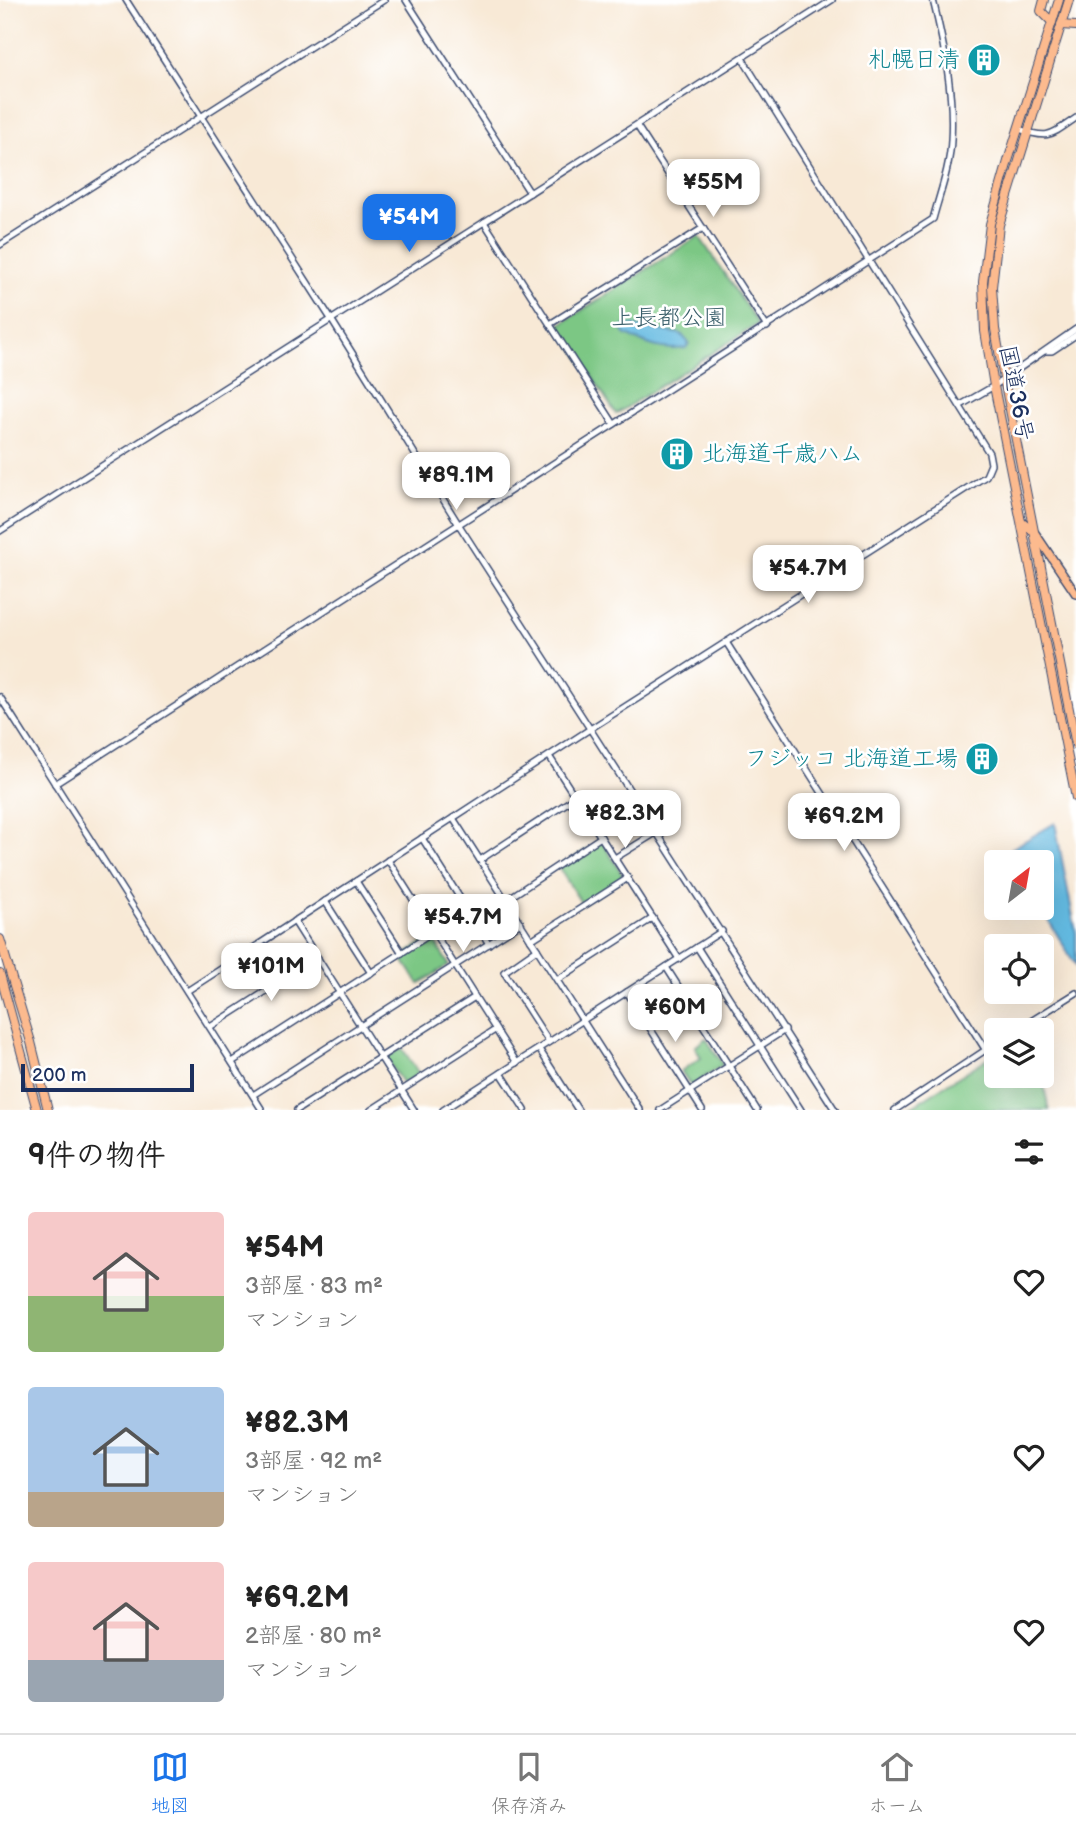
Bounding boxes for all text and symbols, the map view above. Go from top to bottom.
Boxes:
building icon: 札幌日清 [965,41,1003,79]
place label: 札幌日清 [868,46,960,74]
pin: ¥55M [672,160,754,219]
text: ¥55M [683,168,743,196]
pin: ¥54M [368,194,450,254]
text: ¥54M [379,203,439,231]
park label: 上長都公園 [612,304,727,332]
street label: 国道36号 [993,343,1039,443]
building icon: 北海道千歳ハム [658,435,696,473]
place label: 北海道千歳ハム [702,440,863,468]
pin: ¥89.1M [399,452,513,512]
text: ¥89.1M [418,461,494,489]
pin: ¥54.7M [751,546,865,605]
text: ¥54.7M [769,554,847,582]
building icon: フジッコ 北海道工場 [963,740,1001,778]
place label: フジッコ 北海道工場 [745,745,958,773]
pin: ¥82.3M [568,790,682,850]
pin: ¥69.2M [787,794,901,853]
text: ¥82.3M [585,799,665,827]
text: ¥69.2M [804,802,884,830]
north arrow [984,850,1054,920]
map controls [984,850,1054,1088]
pin: ¥54.7M [406,894,520,954]
text: ¥54.7M [424,903,502,931]
button: locate [984,934,1054,1004]
pin: ¥101M [222,944,320,1003]
text: ¥101M [237,952,305,980]
pin: ¥60M [634,984,716,1044]
text: ¥60M [644,993,706,1021]
button: layers [984,1018,1054,1088]
scale bar [21,1061,194,1093]
text: 200 m [32,1064,86,1087]
icon: filters [1010,1133,1048,1171]
text: 9件の物件 [28,1138,166,1174]
text: ¥54M [245,1230,324,1266]
icon: home [84,1240,168,1324]
icon: heart [1010,1263,1048,1301]
text: 3部屋 · 83 m² [245,1272,383,1300]
text: マンション [245,1306,359,1334]
text: ¥82.3M [245,1405,349,1441]
icon: home [84,1415,168,1499]
icon: heart [1010,1438,1048,1476]
text: 3部屋 · 92 m² [245,1447,382,1475]
text: マンション [245,1481,359,1509]
text: ¥69.2M [245,1580,350,1616]
icon: home [84,1590,168,1674]
icon: heart [1010,1613,1048,1651]
text: 2部屋 · 80 m² [245,1622,382,1650]
text: マンション [245,1656,359,1684]
tab: 地図 [151,1748,189,1818]
tab: 保存済み [491,1748,567,1818]
tab: ホーム [869,1748,925,1818]

